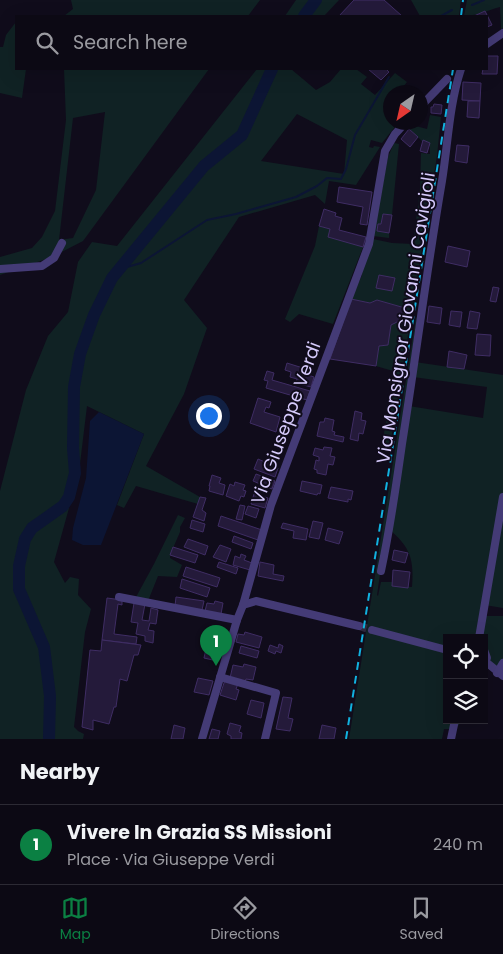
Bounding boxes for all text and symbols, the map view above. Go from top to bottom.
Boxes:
search box [15,15,488,70]
icon: search [33,29,61,57]
text: Search here [73,29,187,56]
north arrow [383,85,428,130]
street label: Via Monsignor Giovanni Cavigioli [370,170,441,465]
street label: Via Giuseppe Verdi [245,338,327,507]
your location [196,403,222,429]
pin: 1 [200,625,232,666]
map controls [443,634,488,724]
button: locate [443,634,488,679]
button: layers [443,679,488,724]
text: Nearby [20,757,100,786]
text: Vivere In Grazia SS Missioni [67,819,332,846]
text: 1 [33,833,39,856]
text: 240 m [433,833,483,856]
text: Place · Via Giuseppe Verdi [67,848,275,871]
tab: Map [60,894,91,945]
tab: Directions [210,894,280,945]
tab: Saved [399,894,443,945]

